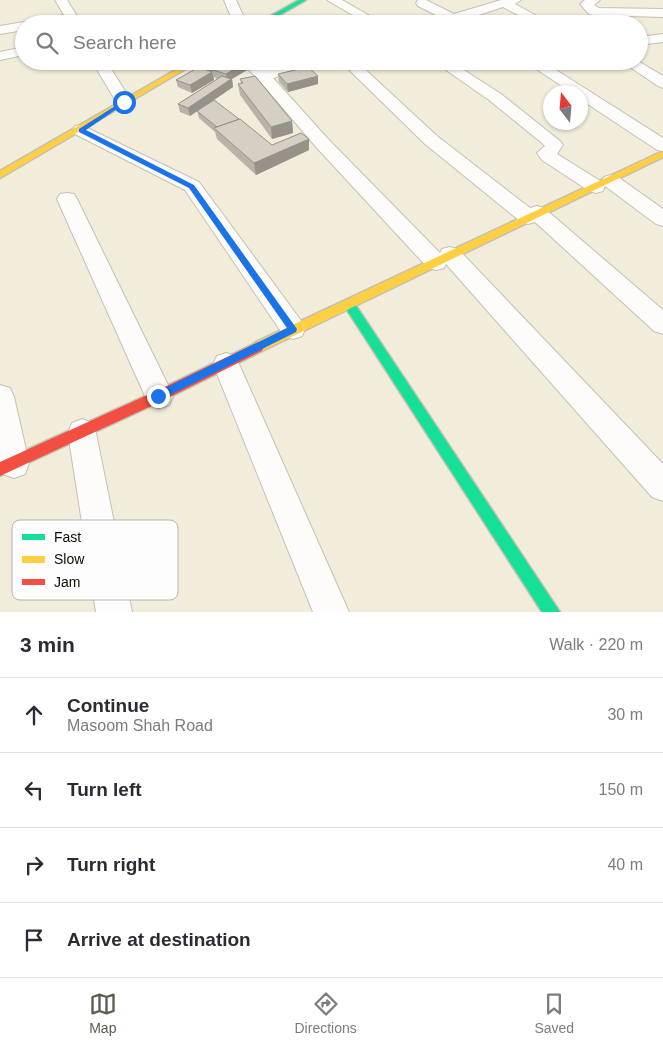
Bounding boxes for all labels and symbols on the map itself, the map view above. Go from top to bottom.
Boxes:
north arrow [543,85,588,130]
route start [113,91,136,114]
route end [147,385,170,408]
legend [12,520,178,600]
text: Fast [54,529,81,545]
text: Slow [54,551,85,567]
text: Jam [54,574,80,590]

